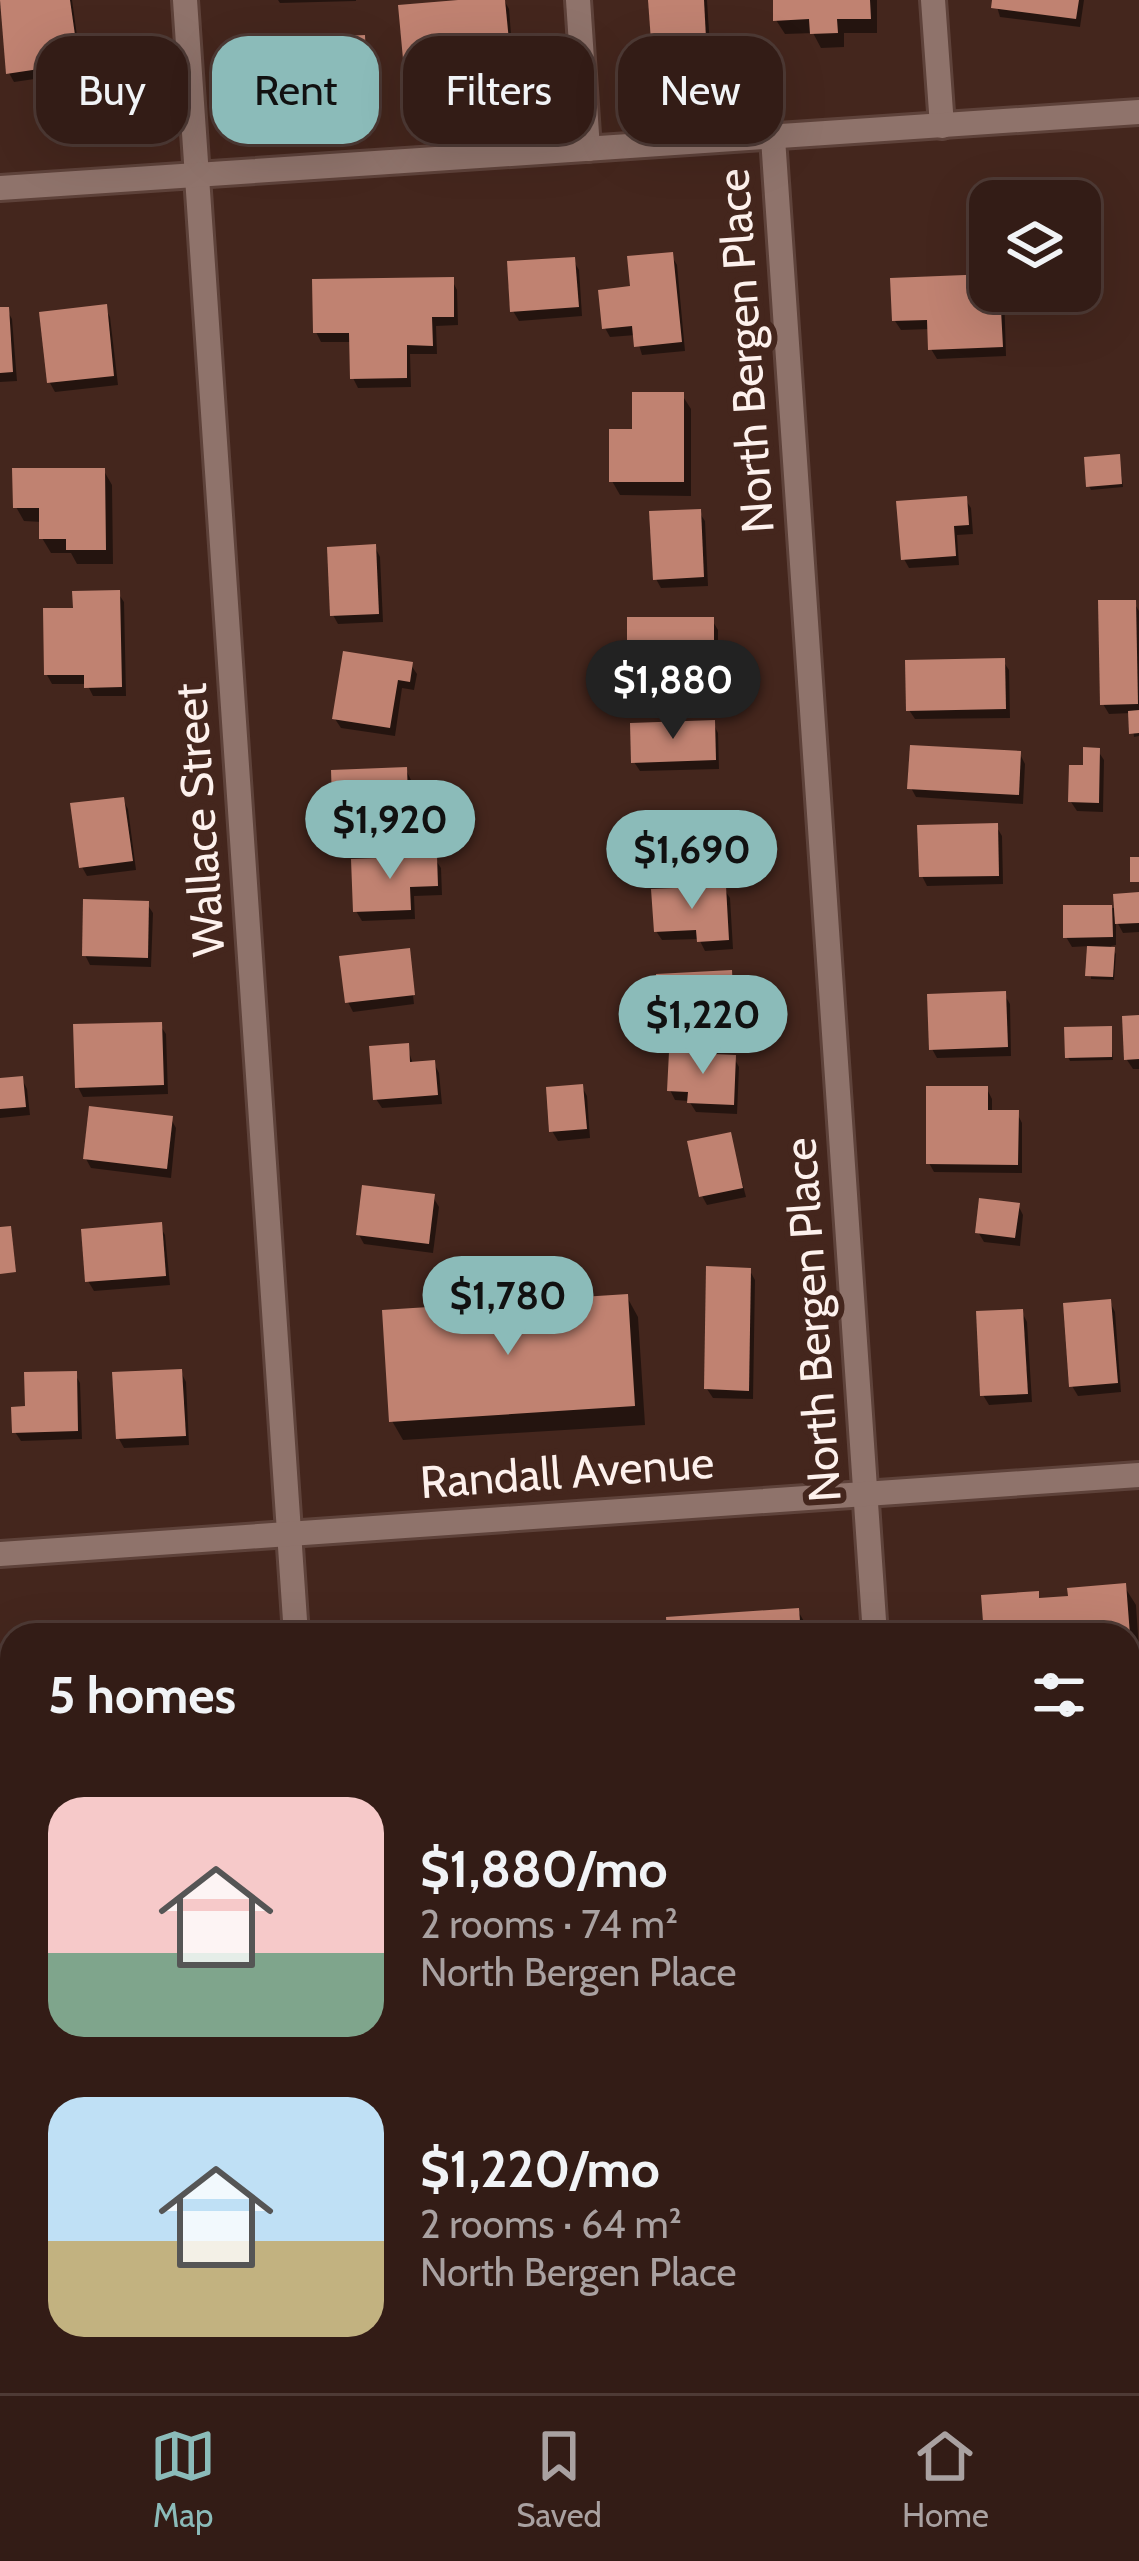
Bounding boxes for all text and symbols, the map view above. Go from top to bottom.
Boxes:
chip: Buy [36,36,188,144]
chip: Rent [212,36,379,144]
chip: Filters [403,36,594,144]
chip: New [618,36,783,144]
street label: North Bergen Place [705,167,785,535]
map controls [969,180,1101,312]
button: layers [969,180,1101,312]
pin: $1,880 [575,640,771,742]
text: $1,880 [613,655,733,703]
street label: Wallace Street [163,681,235,959]
pin: $1,920 [292,780,488,882]
text: $1,920 [332,795,448,843]
pin: $1,690 [594,810,790,912]
text: $1,690 [633,825,751,873]
pin: $1,220 [605,975,801,1077]
text: $1,220 [646,990,760,1038]
street label: North Bergen Place [772,1136,852,1504]
pin: $1,780 [410,1256,606,1358]
text: $1,780 [449,1271,567,1319]
street label: Randall Avenue [418,1435,716,1509]
icon: filters [1026,1662,1092,1728]
text: 5 homes [48,1664,236,1726]
text: $1,880/mo [420,1838,668,1900]
icon: home [144,1845,288,1989]
text: 2 rooms · 74 m² [420,1900,678,1948]
text: North Bergen Place [420,1948,737,1996]
text: $1,220/mo [420,2138,660,2200]
icon: home [144,2145,288,2289]
text: 2 rooms · 64 m² [420,2200,682,2248]
text: North Bergen Place [420,2248,737,2296]
tab: Map [150,2423,216,2535]
tab: Saved [516,2423,602,2535]
tab: Home [902,2423,989,2535]

